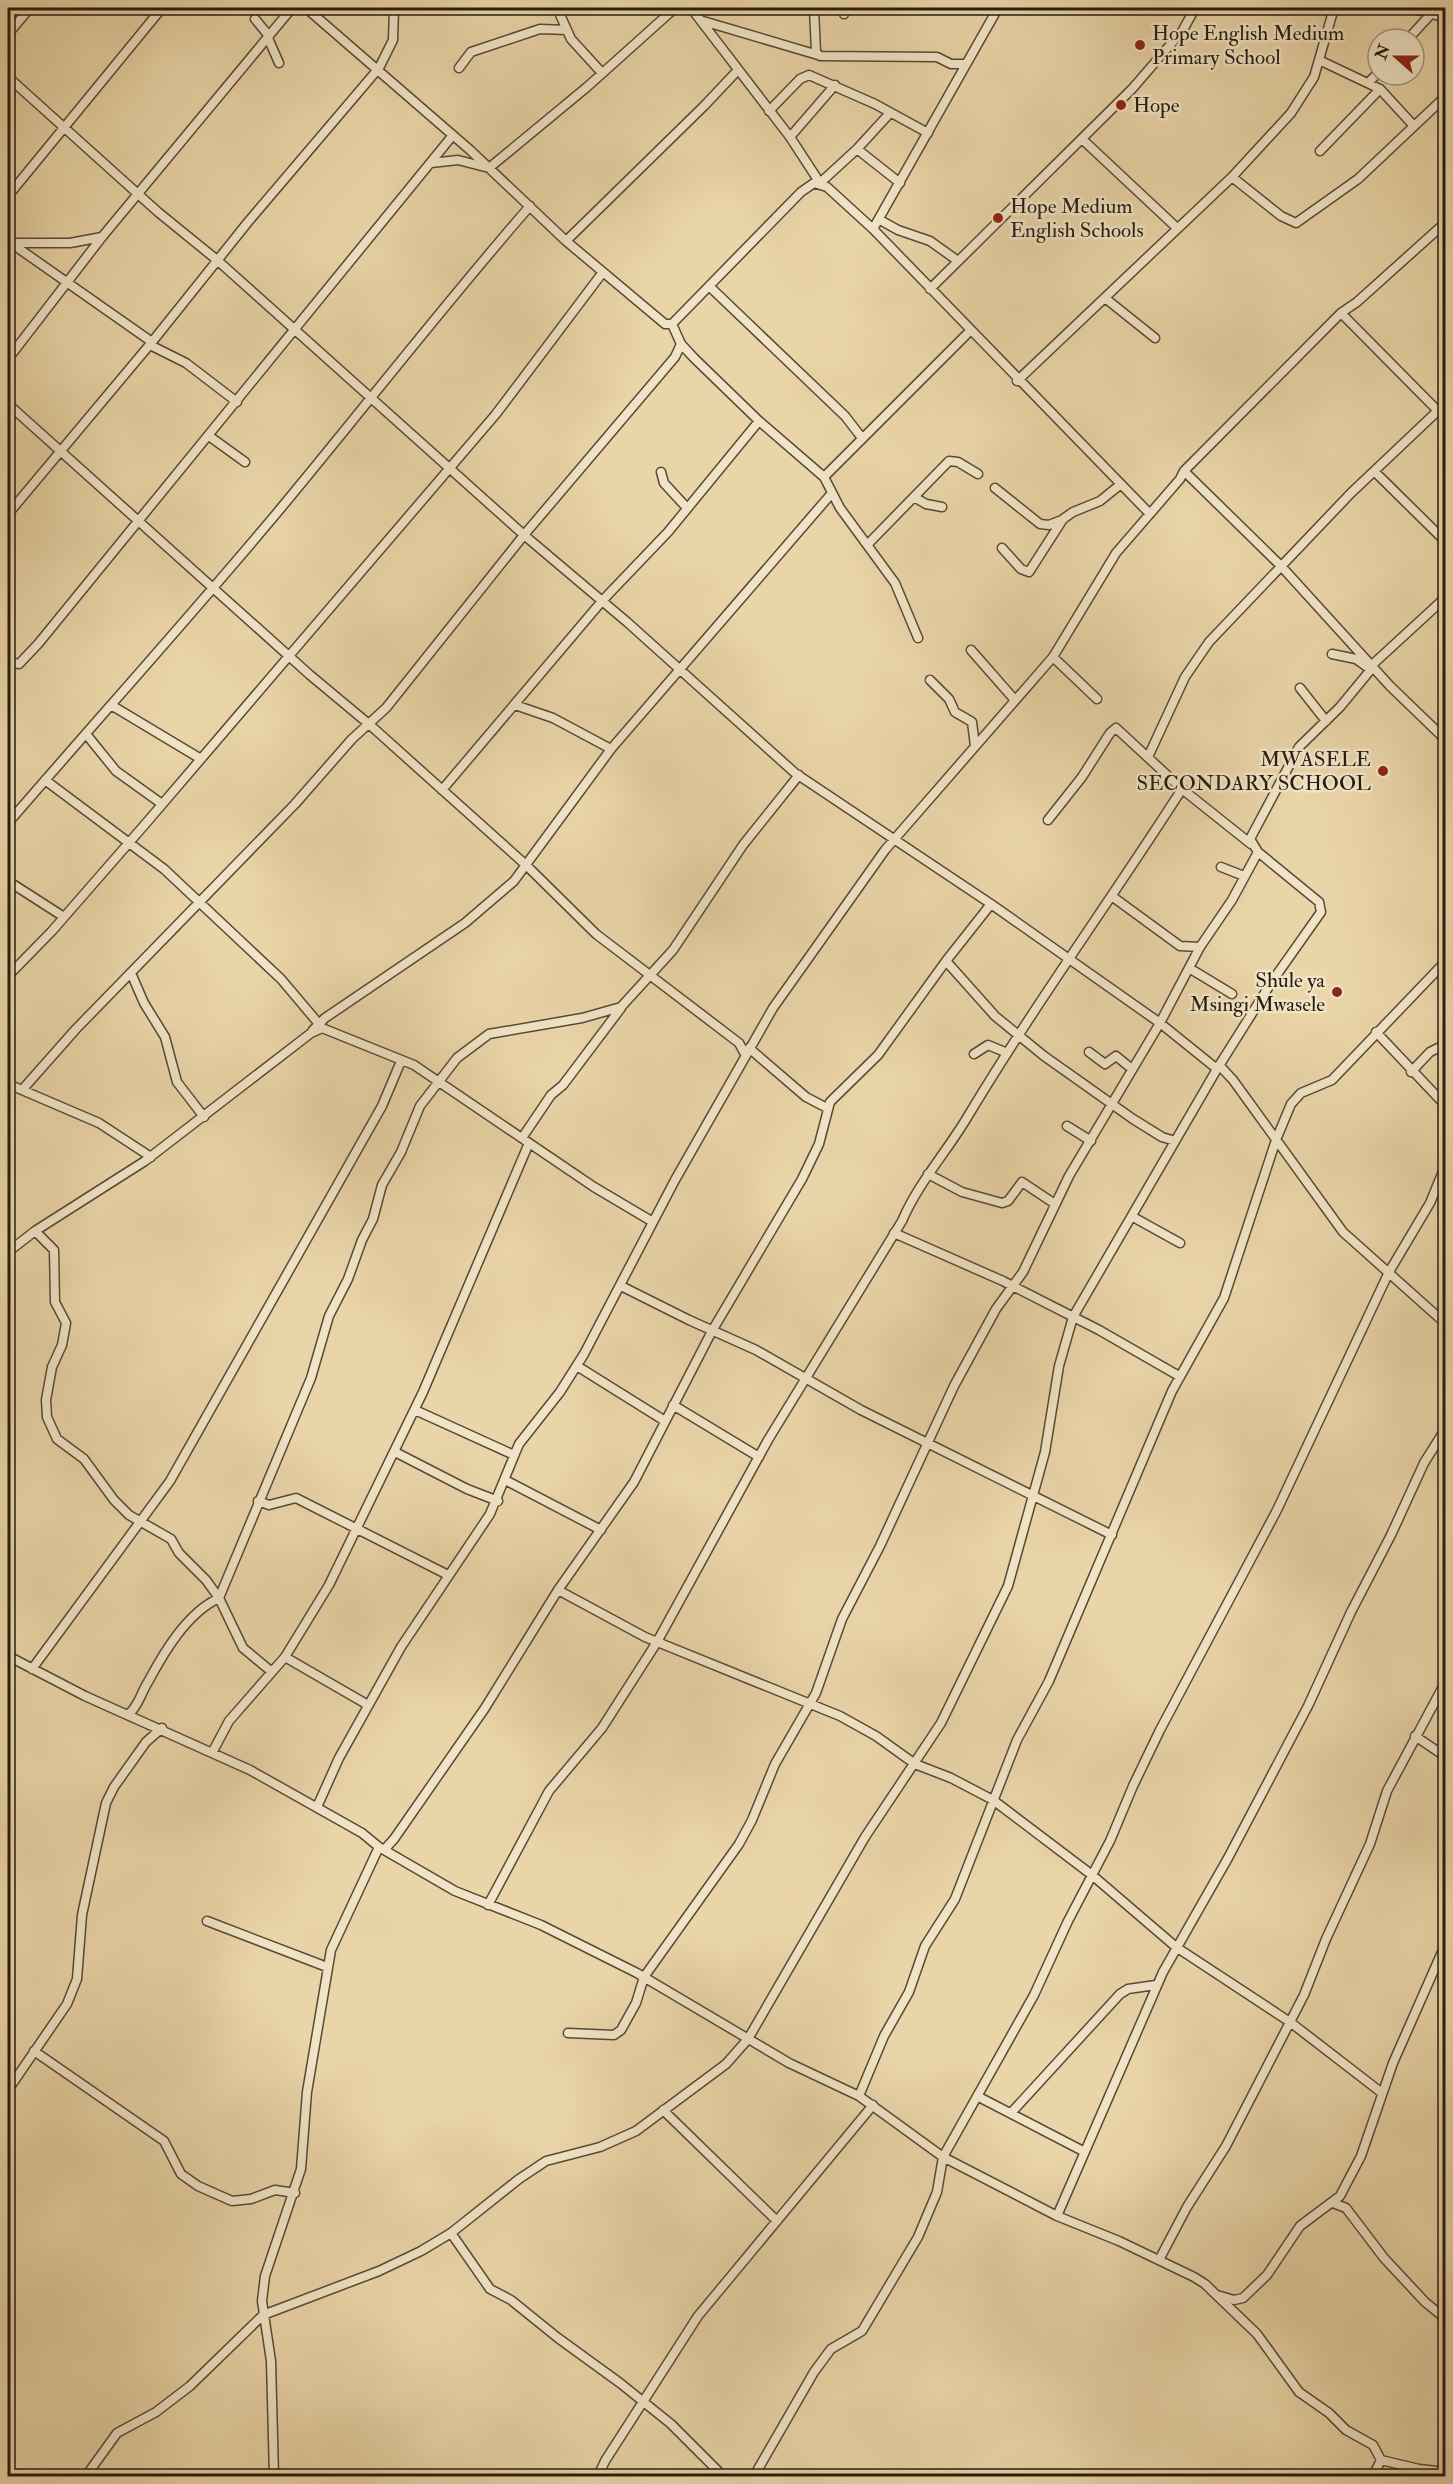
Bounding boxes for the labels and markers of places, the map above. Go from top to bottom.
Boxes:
place label: Hope English Medium Primary School [1152,20,1344,71]
marker: Hope English Medium Primary School [1133,38,1147,52]
place label: Hope [1133,92,1180,119]
marker: Hope [1114,98,1128,112]
place label: Hope Medium English Schools [1010,193,1144,244]
marker: Hope Medium English Schools [991,211,1005,225]
place label: MWASELE SECONDARY SCHOOL [1137,746,1371,797]
marker: MWASELE SECONDARY SCHOOL [1376,764,1390,778]
place label: Shule ya Msingi Mwasele [1189,967,1325,1018]
marker: Shule ya Msingi Mwasele [1330,985,1344,999]

